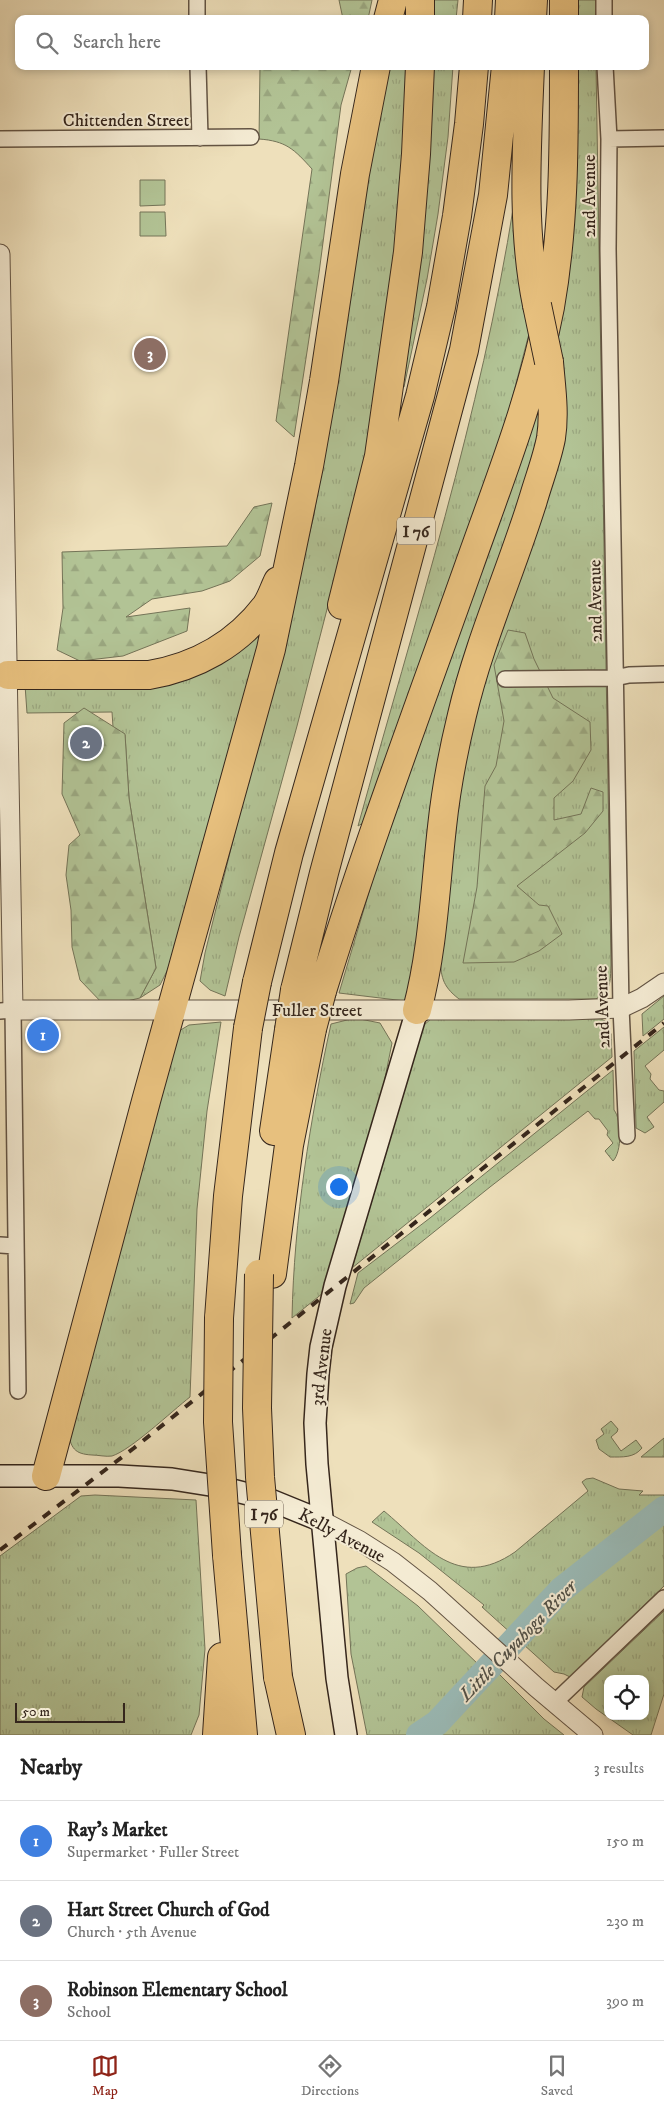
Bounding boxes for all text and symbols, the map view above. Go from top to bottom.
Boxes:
search box [15,15,649,70]
icon: search [33,29,61,57]
text: Search here [73,31,161,54]
street label: Chittenden Street [63,110,190,132]
street label: 2nd Avenue [579,155,601,237]
pin: 3 [134,335,166,373]
road number: I 76 [397,518,435,544]
street label: 2nd Avenue [584,559,608,643]
pin: 2 [70,724,102,762]
street label: 2nd Avenue [591,965,615,1049]
street label: Fuller Street [272,1000,363,1022]
pin: 1 [27,1016,59,1054]
your location [326,1174,352,1200]
street label: 3rd Avenue [306,1327,338,1407]
road number: I 76 [245,1500,283,1528]
street label: Kelly Avenue [295,1504,389,1568]
water label: Little Cuyahoga River [454,1574,583,1707]
map controls [604,1675,649,1720]
button: locate [604,1675,649,1720]
scale bar [15,1700,125,1723]
text: 50 m [22,1703,50,1721]
text: Nearby [20,1755,82,1781]
text: 3 results [594,1758,644,1778]
text: Ray's Market [67,1819,168,1842]
text: 1 [33,1831,39,1851]
text: 150 m [606,1831,644,1851]
text: Supermarket · Fuller Street [67,1842,239,1862]
text: Hart Street Church of God [67,1899,269,1922]
text: 2 [32,1911,40,1931]
text: 230 m [606,1911,644,1931]
text: Church · 5th Avenue [67,1922,197,1942]
text: Robinson Elementary School [67,1979,287,2002]
text: 3 [33,1991,39,2011]
text: 390 m [606,1991,644,2011]
text: School [67,2002,111,2022]
tab: Map [91,2052,119,2100]
tab: Directions [301,2052,359,2100]
tab: Saved [541,2052,573,2100]

